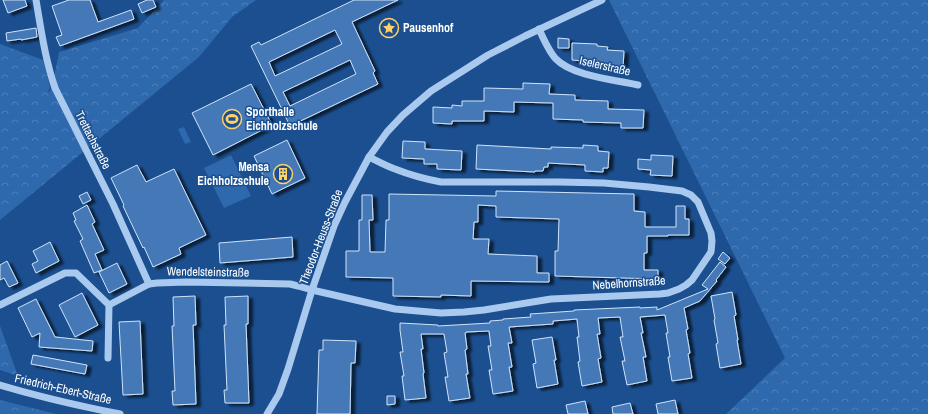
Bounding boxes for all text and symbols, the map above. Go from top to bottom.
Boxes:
place icon: Pausenhof [378,17,400,39]
place label: Pausenhof [403,20,454,36]
street label: Iselerstraße [578,52,632,80]
place label: Sporthalle Eichholzschule [246,104,318,134]
street label: Trettachstraße [71,108,115,172]
sports icon: Sporthalle Eichholzschule [221,108,243,130]
place label: Mensa Eichholzschule [197,159,270,189]
building icon: Mensa Eichholzschule [272,163,294,185]
street label: Theodor-Heuss-Straße [296,187,346,287]
street label: Wendelsteinstraße [167,263,249,281]
street label: Nebelhornstraße [592,272,666,294]
street label: Friedrich-Ebert-Straße [13,370,113,408]

